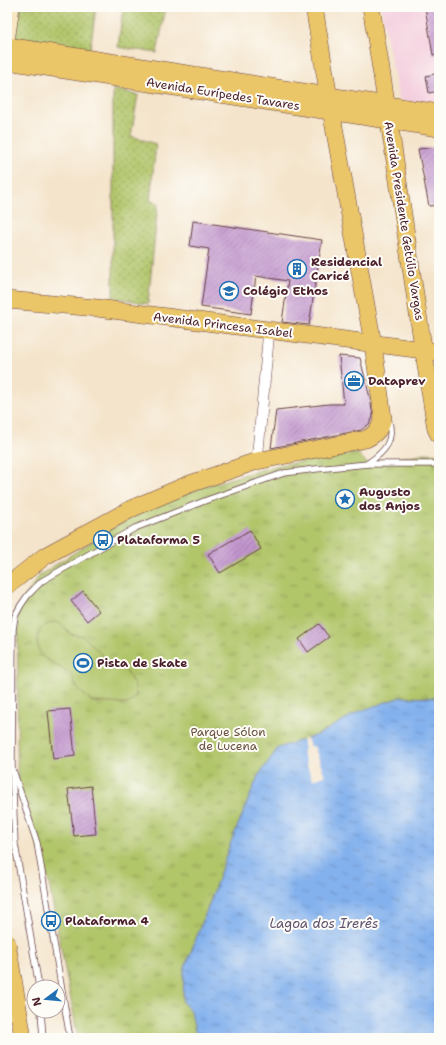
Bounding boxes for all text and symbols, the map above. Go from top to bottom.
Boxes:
street label: Avenida Eurípedes Tavares [145,74,301,114]
street label: Avenida Presidente Getúlio Vargas [380,120,428,322]
place label: Residencial Caricé [311,254,382,284]
building icon: Residencial Caricé [286,258,308,280]
school or university icon: Colégio Ethos [218,280,240,302]
place label: Colégio Ethos [243,283,328,299]
street label: Avenida Princesa Isabel [152,309,294,342]
office icon: Dataprev [343,370,365,392]
place label: Dataprev [368,373,426,389]
place label: Augusto dos Anjos [359,484,420,514]
place icon: Augusto dos Anjos [334,488,356,510]
bus stop icon: Plataforma 5 [92,529,114,551]
place label: Plataforma 5 [117,532,200,548]
sports icon: Pista de Skate [72,652,94,674]
place label: Pista de Skate [97,655,187,671]
park label: Parque Sólon de Lucena [190,724,266,754]
bus stop icon: Plataforma 4 [40,910,62,932]
place label: Plataforma 4 [65,913,149,929]
water label: Lagoa dos Irerês [269,915,379,932]
north arrow [26,979,66,1019]
text: N [28,995,45,1008]

